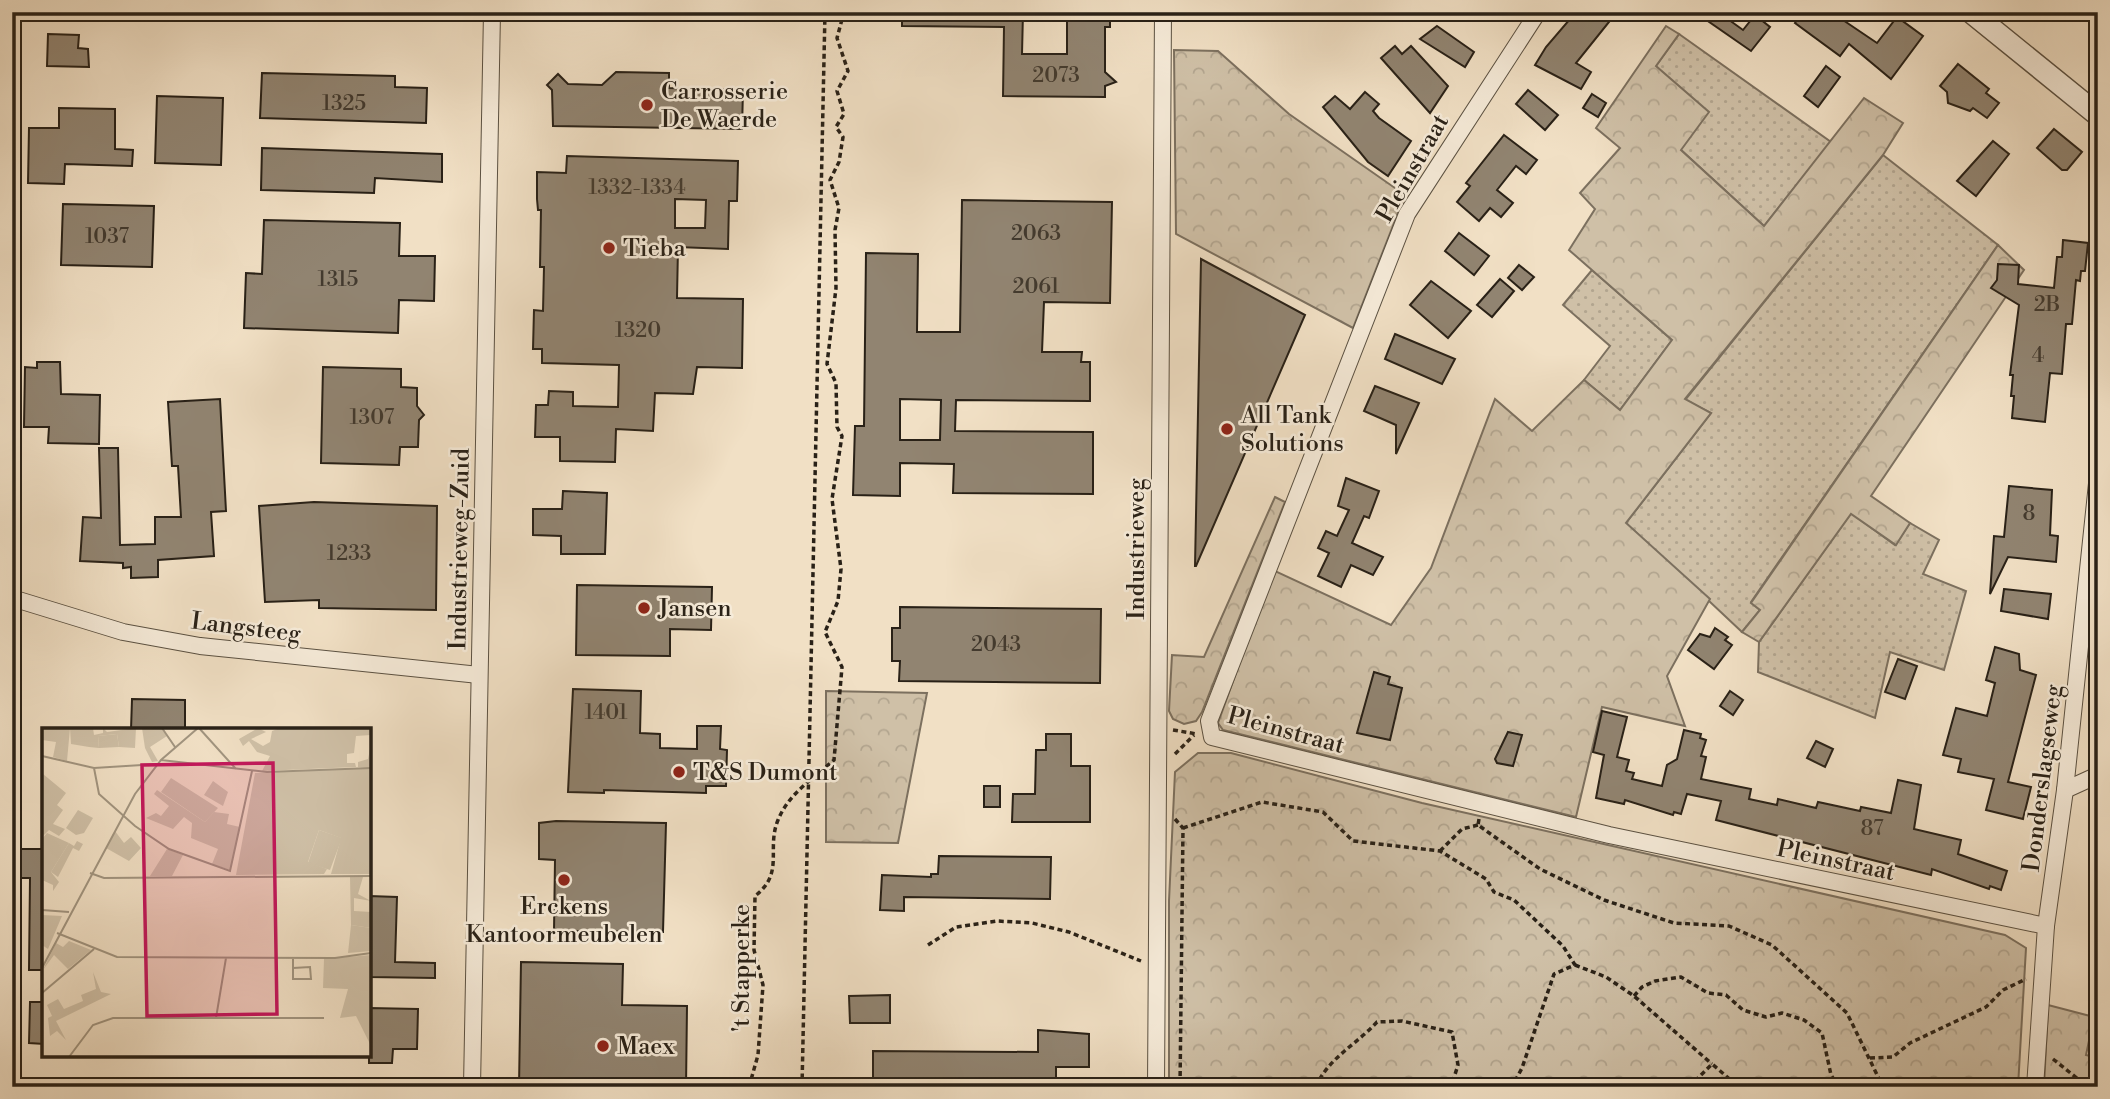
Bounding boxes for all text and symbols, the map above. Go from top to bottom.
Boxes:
house number: 2073 [1032,63,1080,89]
place label: Carrosserie De Waerde [661,77,788,135]
house number: 1325 [322,91,366,117]
marker: Carrosserie De Waerde [639,97,655,113]
street label: Pleinstraat [1370,109,1456,228]
house number: 1332-1334 [588,175,686,201]
house number: 2063 [1011,221,1061,247]
house number: 1037 [85,224,129,250]
place label: Tieba [623,234,686,264]
marker: Tieba [601,240,617,256]
house number: 1315 [318,267,358,293]
house number: 2061 [1012,274,1060,300]
house number: 2B [2034,292,2060,318]
house number: 1320 [615,318,661,344]
house number: 4 [2032,343,2044,369]
place label: All Tank Solutions [1240,401,1344,459]
house number: 1307 [350,405,395,431]
marker: All Tank Solutions [1219,421,1235,437]
street label: Industrieweg-Zuid [443,447,477,650]
street label: Industrieweg [1122,478,1152,620]
house number: 8 [2023,501,2035,527]
house number: 1233 [327,541,371,567]
place label: Jansen [657,594,732,624]
marker: Jansen [636,600,652,616]
street label: Langsteeg [189,606,303,650]
house number: 2043 [971,632,1021,658]
street label: Donderslagseweg [2017,682,2069,873]
house number: 1401 [584,700,628,726]
street label: Pleinstraat [1224,701,1348,761]
inset map [42,728,371,1057]
place label: T&S Dumont [693,758,838,788]
marker: T&S Dumont [671,764,687,780]
house number: 87 [1860,816,1884,842]
street label: Pleinstraat [1774,834,1898,888]
marker: Erckens Kantoormeubelen [556,872,572,888]
place label: Erckens Kantoormeubelen [465,892,663,950]
street label: 't Stapperke [727,904,757,1032]
place label: Maex [617,1032,675,1062]
marker: Maex [595,1038,611,1054]

